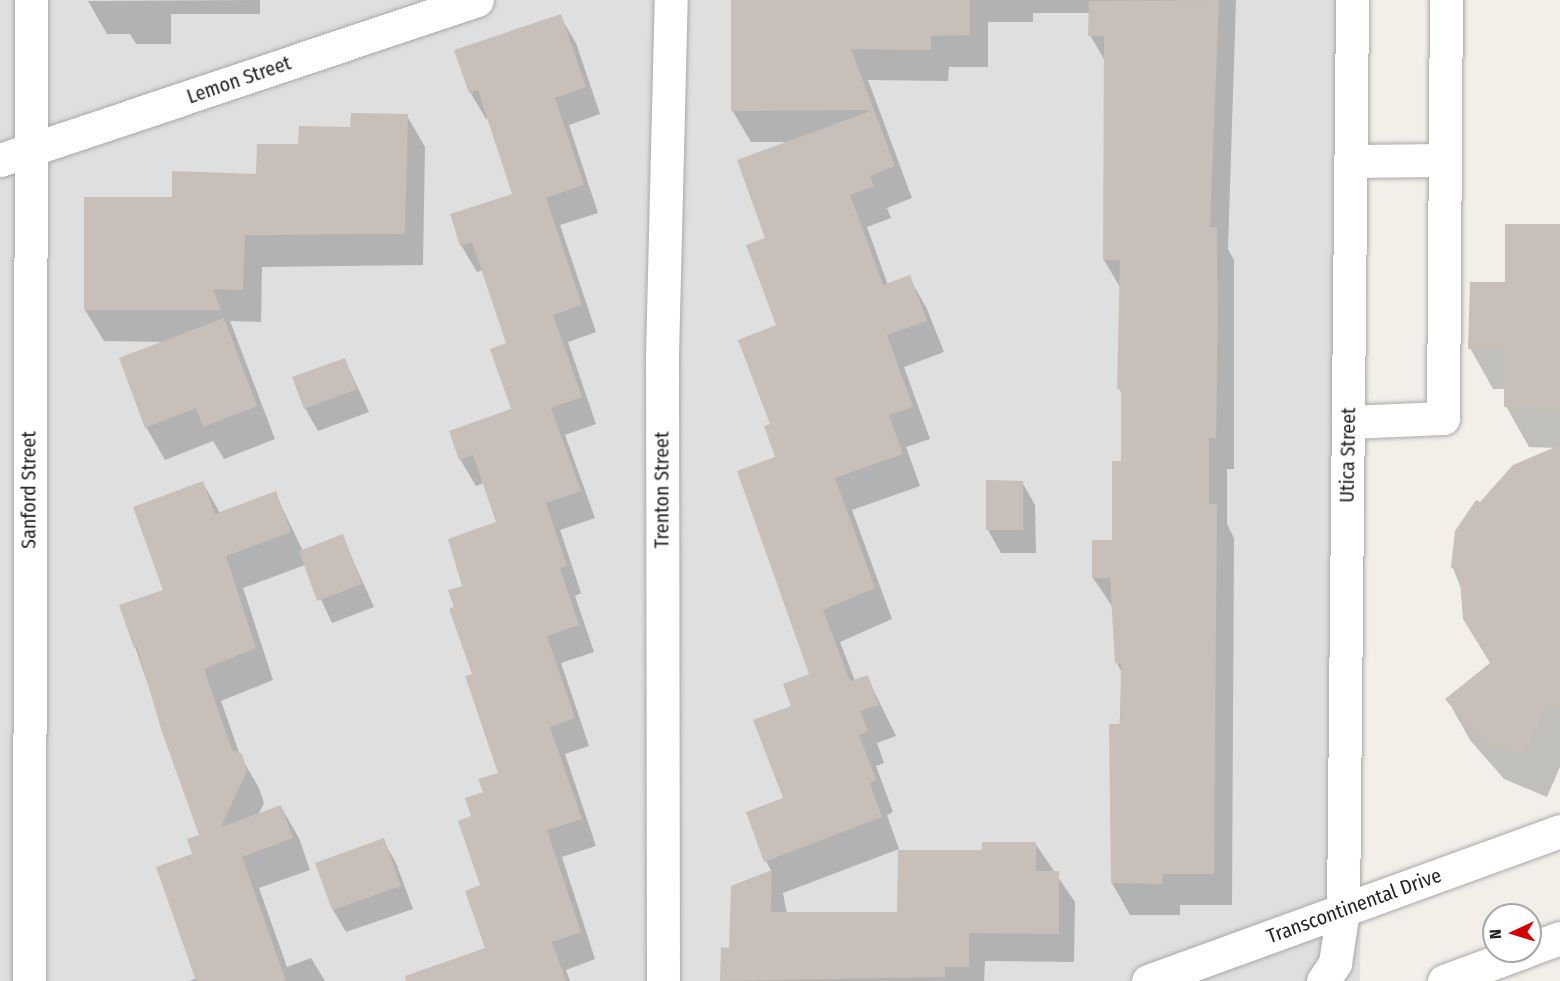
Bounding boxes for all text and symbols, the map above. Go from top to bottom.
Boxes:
street label: Lemon Street [184,51,294,109]
street label: Utica Street [1335,407,1361,503]
street label: Sanford Street [17,431,41,549]
street label: Trenton Street [650,432,674,548]
street label: Transcontinental Drive [1263,863,1445,949]
north arrow [1482,903,1542,963]
text: N [1486,929,1505,940]

